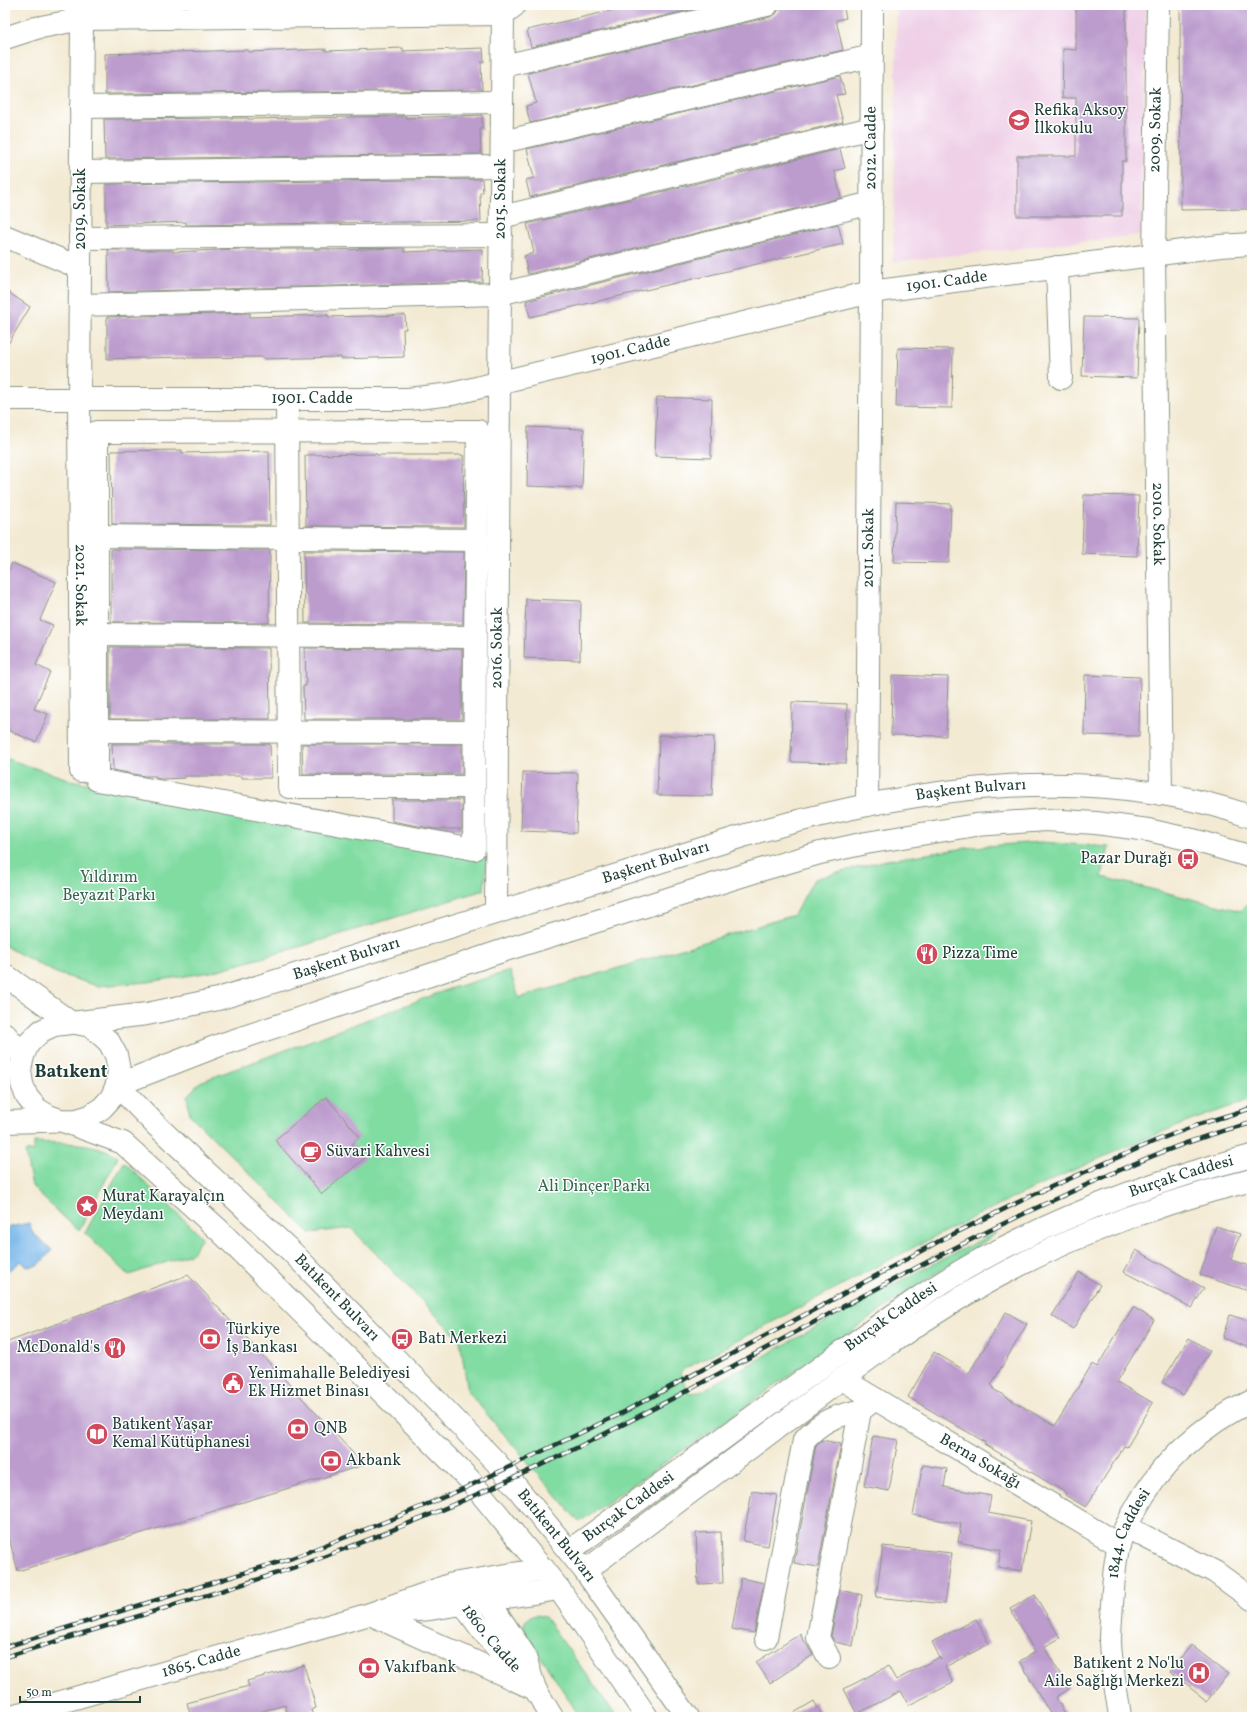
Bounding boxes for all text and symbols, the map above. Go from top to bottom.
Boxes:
street label: 2009. Sokak [1144,87,1168,173]
place label: Refika Aksoy İlkokulu [1034,100,1126,140]
street label: 2012. Cadde [860,106,883,190]
school or university icon: Refika Aksoy İlkokulu [1006,107,1032,133]
street label: 2015. Sokak [490,158,512,240]
street label: 2019. Sokak [70,168,92,250]
street label: 1901. Cadde [905,266,989,298]
street label: 1901. Cadde [588,330,673,371]
street label: 1901. Cadde [271,388,353,410]
street label: 2010. Sokak [1146,482,1169,566]
street label: 2011. Sokak [858,508,880,588]
street label: 2021. Sokak [69,544,91,626]
street label: 2016. Sokak [486,607,509,689]
street label: Başkent Bulvarı [914,774,1027,807]
street label: Başkent Bulvarı [600,836,712,890]
bus stop icon: Pazar Durağı [1175,846,1201,872]
place label: Pazar Durağı [1080,848,1172,870]
park label: Yıldırım Beyazıt Parkı [62,867,156,907]
street label: Başkent Bulvarı [290,932,403,986]
restaurant icon: Pizza Time [914,941,940,967]
place label: Pizza Time [942,943,1018,965]
district label: Batıkent [34,1060,108,1085]
cafe icon: Süvari Kahvesi [298,1139,324,1165]
place label: Süvari Kahvesi [326,1141,430,1163]
street label: Burçak Caddesi [1126,1150,1236,1204]
park label: Ali Dinçer Parkı [538,1176,650,1198]
place label: Murat Karayalçın Meydanı [102,1186,225,1226]
place icon: Murat Karayalçın Meydanı [74,1193,100,1219]
street label: Batıkent Bulvarı [289,1249,384,1347]
street label: Burçak Caddesi [840,1277,942,1357]
place label: Türkiye İş Bankası [226,1319,298,1359]
bank icon: Türkiye İş Bankası [197,1326,223,1352]
bus stop icon: Batı Merkezi [389,1326,415,1352]
place label: Batı Merkezi [418,1328,507,1350]
restaurant icon: McDonald's [102,1335,128,1361]
place label: McDonald's [17,1337,100,1359]
place label: Yenimahalle Belediyesi Ek Hizmet Binası [248,1363,410,1403]
public building icon: Yenimahalle Belediyesi Ek Hizmet Binası [220,1370,246,1396]
place label: Batıkent Yaşar Kemal Kütüphanesi [112,1414,250,1454]
bank icon: QNB [285,1416,311,1442]
place label: QNB [314,1418,348,1440]
library icon: Batıkent Yaşar Kemal Kütüphanesi [84,1421,110,1447]
street label: Berna Sokağı [935,1429,1025,1495]
bank icon: Akbank [318,1448,344,1474]
place label: Akbank [346,1450,401,1472]
street label: Burçak Caddesi [579,1466,679,1548]
street label: 1844. Caddesi [1103,1484,1156,1580]
street label: Batıkent Bulvarı [512,1485,601,1587]
street label: 1860. Cadde [456,1600,526,1678]
street label: 1865. Cadde [159,1640,243,1684]
place label: Batıkent 2 No'lu Aile Sağlığı Merkezi [1044,1653,1184,1693]
bank icon: Vakıfbank [356,1655,382,1681]
place label: Vakıfbank [384,1657,457,1679]
hospital icon: Batıkent 2 No'lu Aile Sağlığı Merkezi [1186,1660,1212,1686]
scale bar [20,1678,140,1704]
text: 50 m [26,1685,52,1701]

